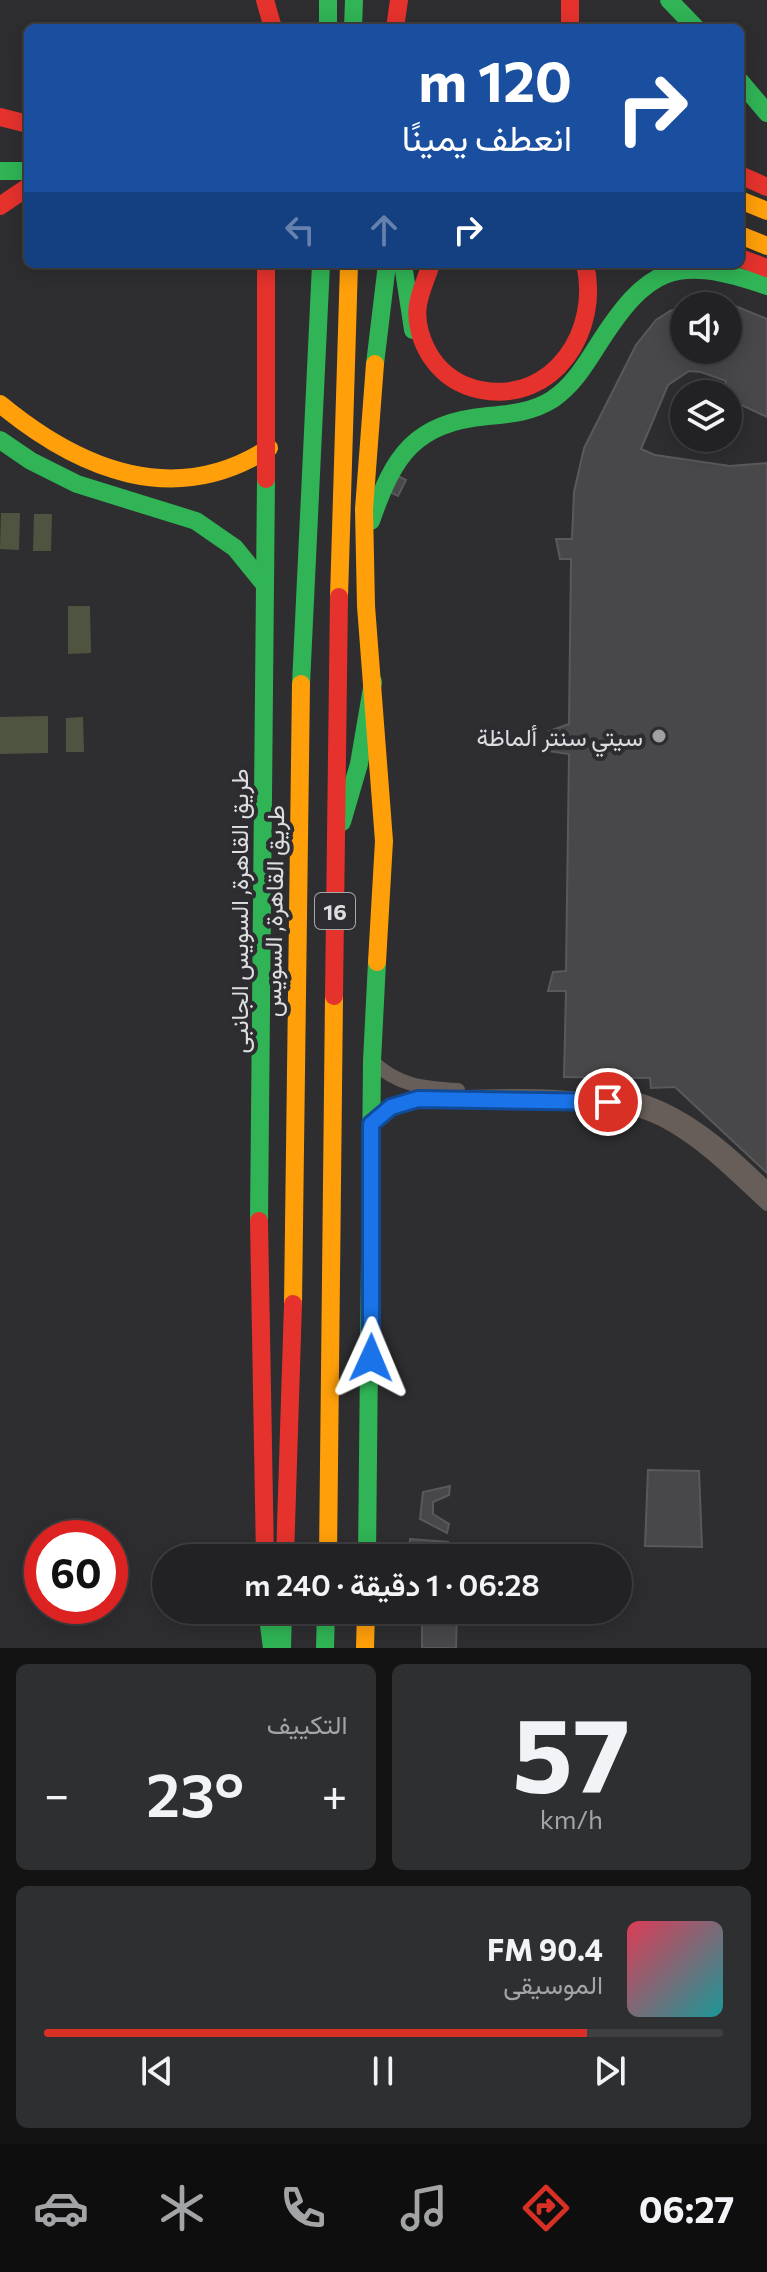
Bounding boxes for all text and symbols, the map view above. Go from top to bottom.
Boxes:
text: 120 m [418,45,572,114]
icon: right [600,56,704,160]
text: انعطف يمينًا [402,114,572,158]
icon: left [278,208,322,252]
icon: ahead [362,208,406,252]
icon: right [446,208,490,252]
map controls [670,292,742,452]
button: sound [670,292,742,364]
button: layers [670,380,742,452]
place label: سيتي سنتر ألماظة [477,722,643,757]
marker: سيتي سنتر ألماظة [650,727,668,745]
street label: طريق القاهرة, السويس الجانبى [224,769,255,1053]
street label: طريق القاهرة, السويس [257,805,291,1017]
road number: 16 [315,893,355,929]
pin [574,1068,642,1136]
icon: arrive [586,1080,630,1124]
position arrow [329,1316,413,1400]
speed limit sign: 60 [24,1520,128,1624]
text: 06:28 · 1 دقيقة · 240 m [244,1565,540,1602]
text: 57 [512,1687,630,1814]
text: التكييف [267,1708,348,1739]
text: 23° [146,1756,244,1829]
text: − [44,1766,69,1820]
text: + [322,1766,347,1820]
text: km/h [540,1803,603,1834]
text: 90.4 FM [487,1930,603,1967]
text: الموسيقى [503,1968,603,1999]
icon: previous [135,2049,179,2093]
icon: pause [361,2049,405,2093]
icon: next [588,2049,632,2093]
icon: car [33,2180,89,2236]
icon: climate [154,2180,210,2236]
icon: phone [275,2180,331,2236]
icon: music [396,2180,452,2236]
icon: directions [518,2180,574,2236]
text: 06:27 [639,2186,734,2230]

